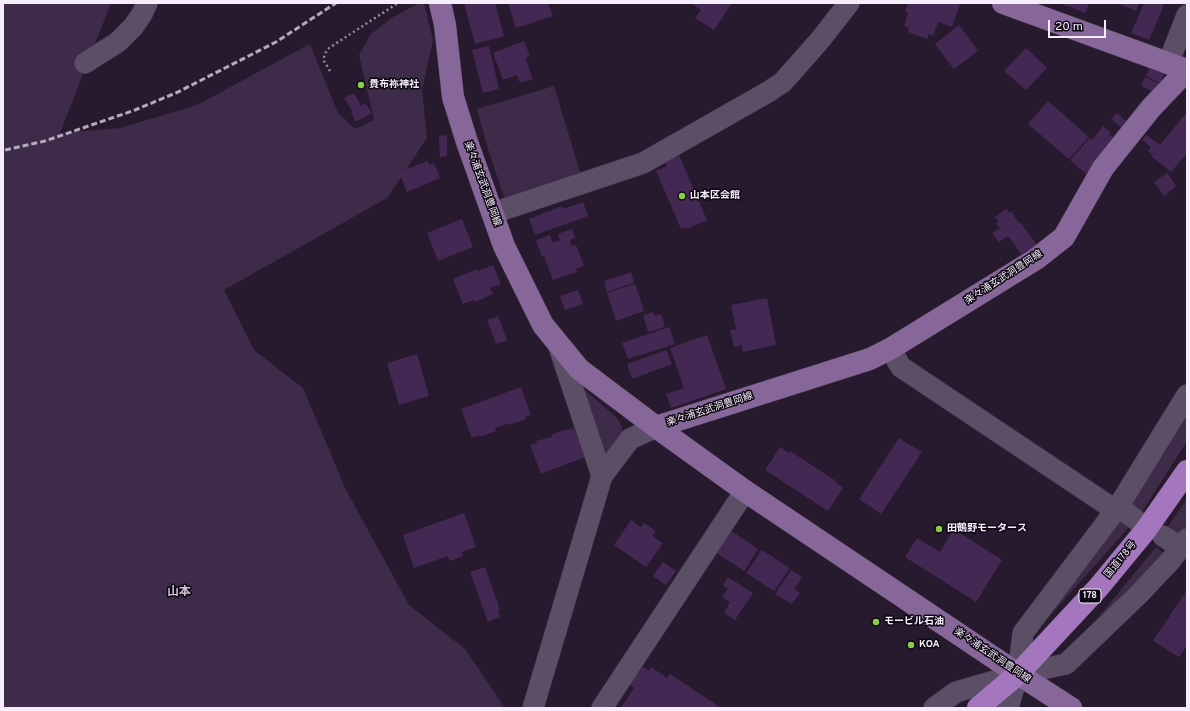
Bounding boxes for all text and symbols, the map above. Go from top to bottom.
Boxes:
scale bar [1050,12,1108,38]
text: 20 m [1055,19,1083,35]
place label: 貴布祢神社 [369,79,419,91]
marker: 貴布祢神社 [356,80,366,90]
street label: 楽々浦玄武洞豊岡線 [461,140,503,228]
place label: 山本区会館 [690,190,740,202]
marker: 山本区会館 [677,191,687,201]
street label: 楽々浦玄武洞豊岡線 [963,248,1045,308]
street label: 楽々浦玄武洞豊岡線 [665,390,755,430]
place label: 田鶴野モータース [947,523,1027,535]
marker: 田鶴野モータース [934,524,944,534]
street label: 国道178号 [1102,539,1140,581]
district label: 山本 [167,586,191,600]
road number: 178 [1079,589,1101,603]
place label: モービル石油 [884,616,944,628]
marker: モービル石油 [871,617,881,627]
street label: 楽々浦玄武洞豊岡線 [951,626,1033,686]
place label: KOA [919,639,940,651]
marker: KOA [906,640,916,650]

